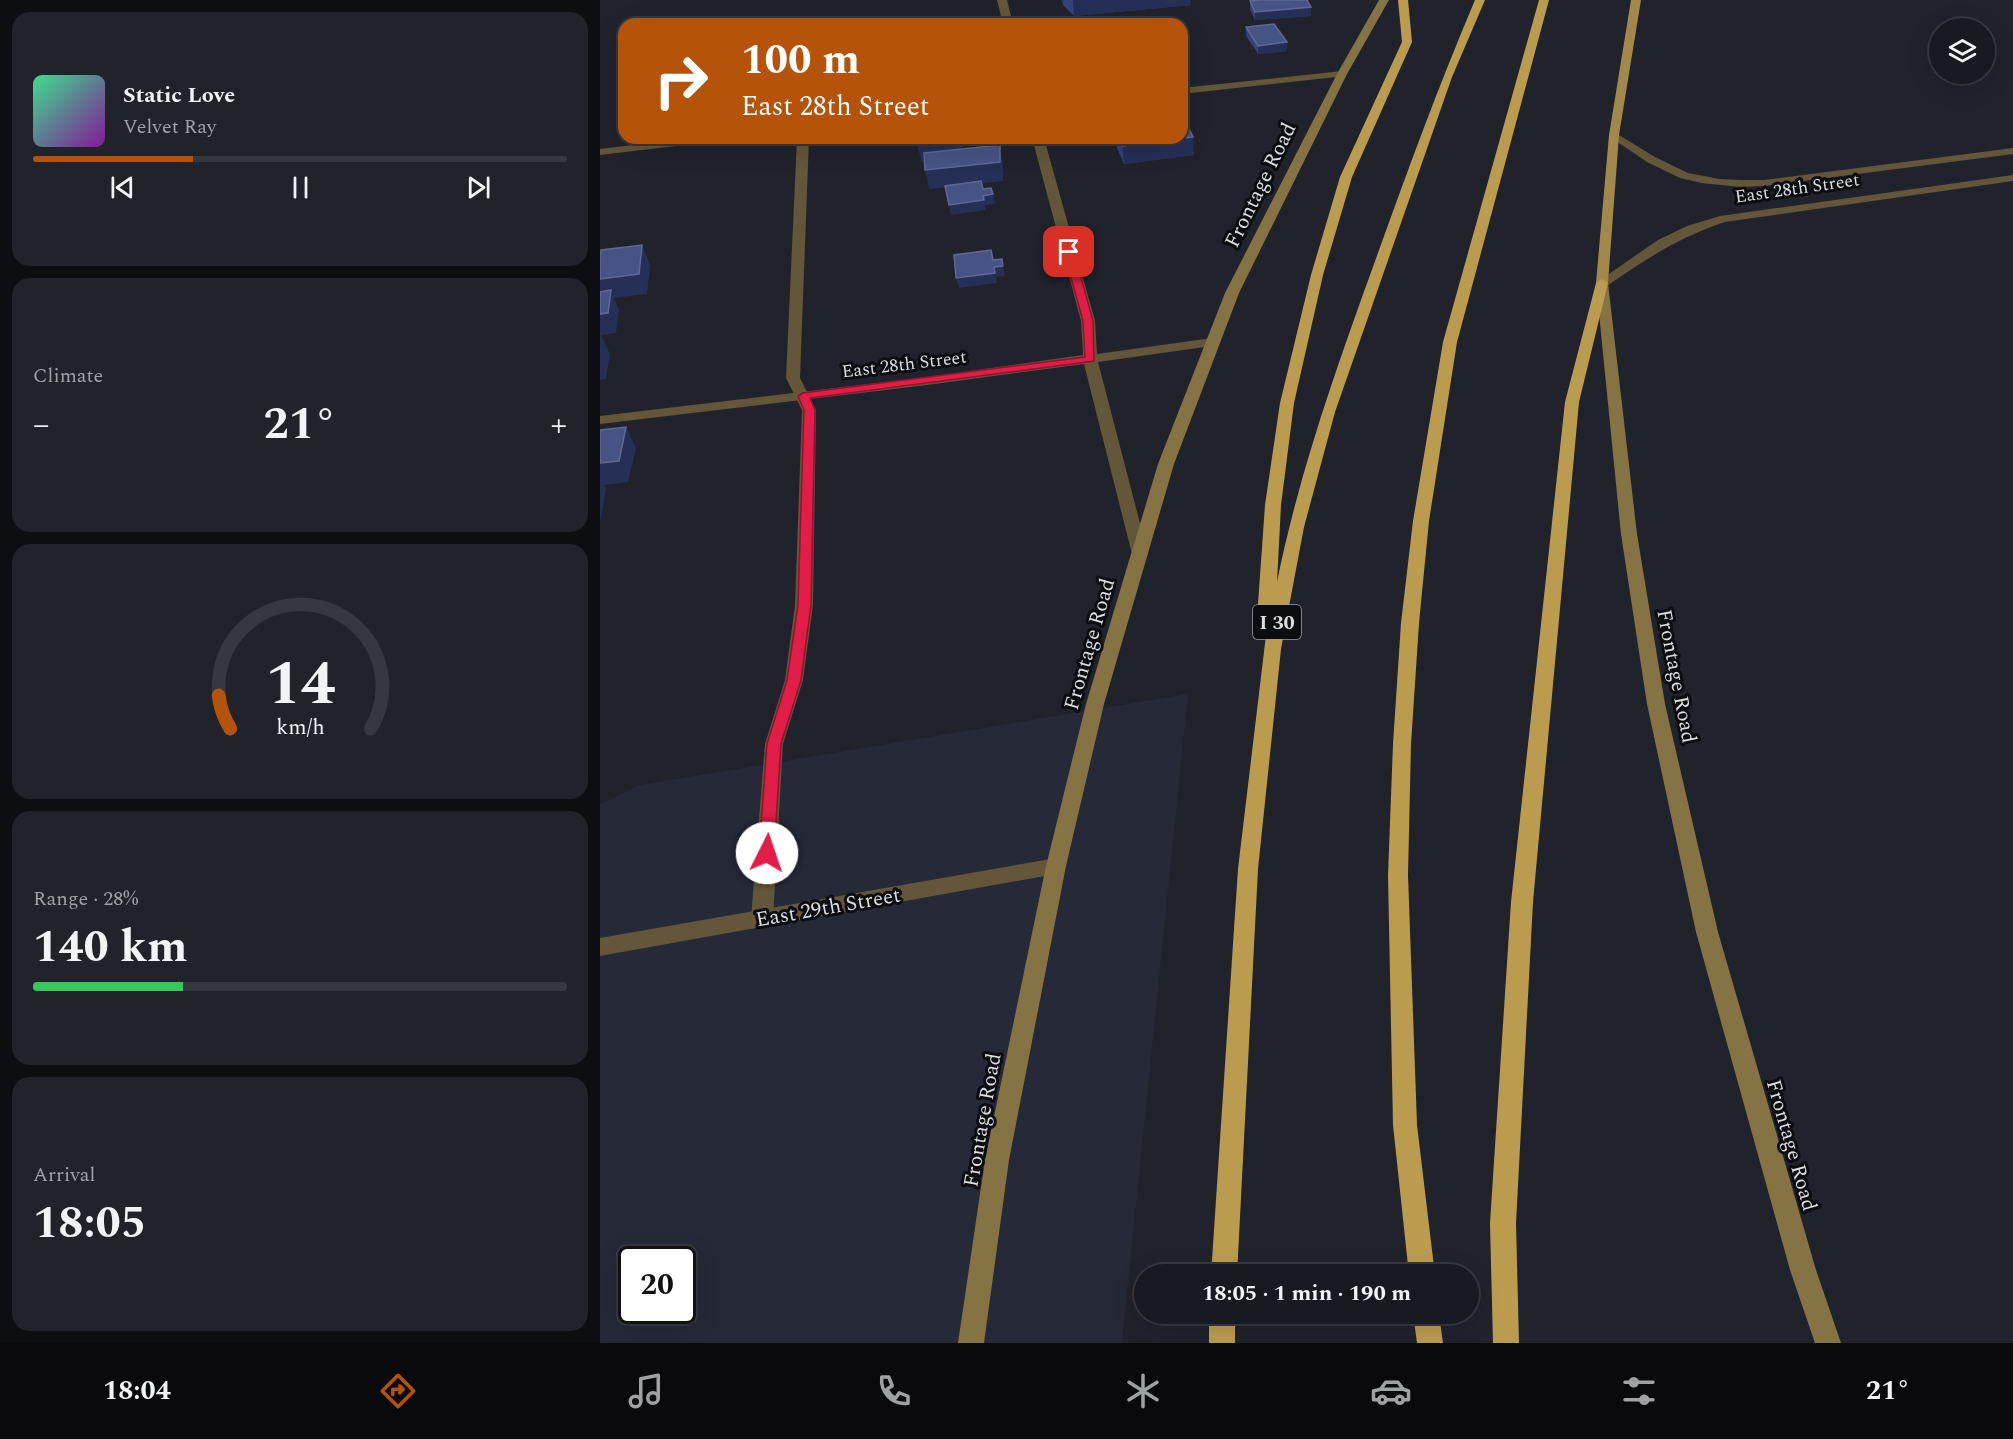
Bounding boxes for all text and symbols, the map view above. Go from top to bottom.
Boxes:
map controls [1929,18,1995,84]
button: layers [1929,18,1995,84]
text: 100 m [741,29,860,92]
icon: right [642,42,720,120]
text: Static Love [123,79,235,112]
text: East 28th Street [741,86,929,128]
text: Velvet Ray [123,112,216,142]
street label: Frontage Road [1217,117,1305,253]
street label: East 28th Street [1733,166,1861,211]
icon: previous [106,171,139,204]
icon: pause [284,171,317,204]
icon: next [462,171,495,204]
pin [1043,226,1094,277]
icon: arrive [1052,235,1085,268]
street label: East 28th Street [840,343,968,386]
text: Climate [33,361,103,391]
text: 21° [264,390,337,459]
text: − [33,400,50,450]
text: + [551,400,567,450]
street label: Frontage Road [1056,575,1124,714]
road number: I 30 [1253,605,1301,639]
street label: Frontage Road [1647,607,1705,746]
text: 14 [265,637,335,732]
text: km/h [276,711,324,744]
position arrow [735,821,799,885]
street label: East 29th Street [753,880,903,936]
text: Range · 28% [33,884,138,914]
text: 140 km [33,913,188,982]
street label: Frontage Road [955,1051,1011,1190]
street label: Frontage Road [1757,1076,1825,1215]
text: Arrival [33,1160,95,1190]
text: 18:05 [33,1189,146,1258]
speed limit sign: 20 [618,1246,696,1324]
text: 18:05 · 1 min · 190 m [1202,1277,1411,1310]
text: 18:04 [103,1370,171,1412]
icon: directions [377,1370,419,1412]
icon: music [625,1370,667,1412]
icon: phone [873,1370,915,1412]
icon: climate [1122,1370,1164,1412]
icon: car [1370,1370,1412,1412]
icon: filters [1618,1370,1660,1412]
text: 21° [1866,1370,1910,1412]

